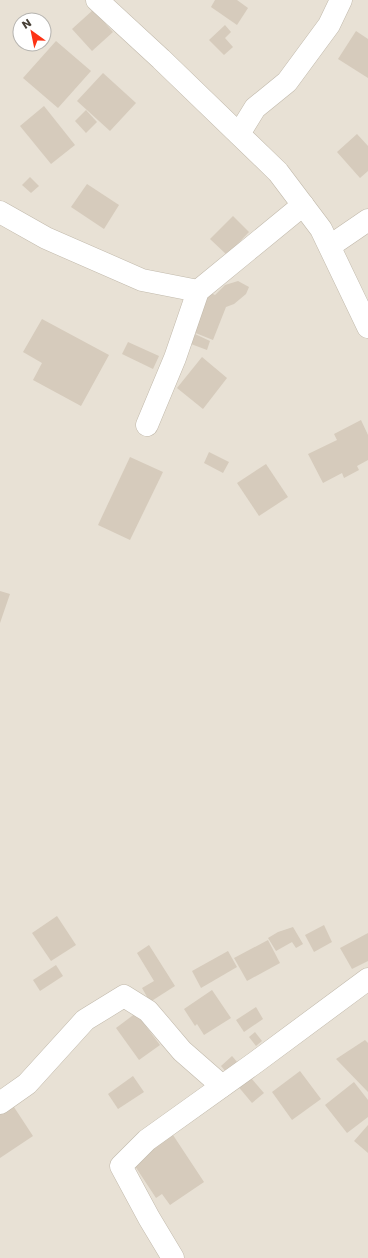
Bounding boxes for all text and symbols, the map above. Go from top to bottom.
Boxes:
north arrow [12,12,52,52]
text: N [19,15,34,33]

